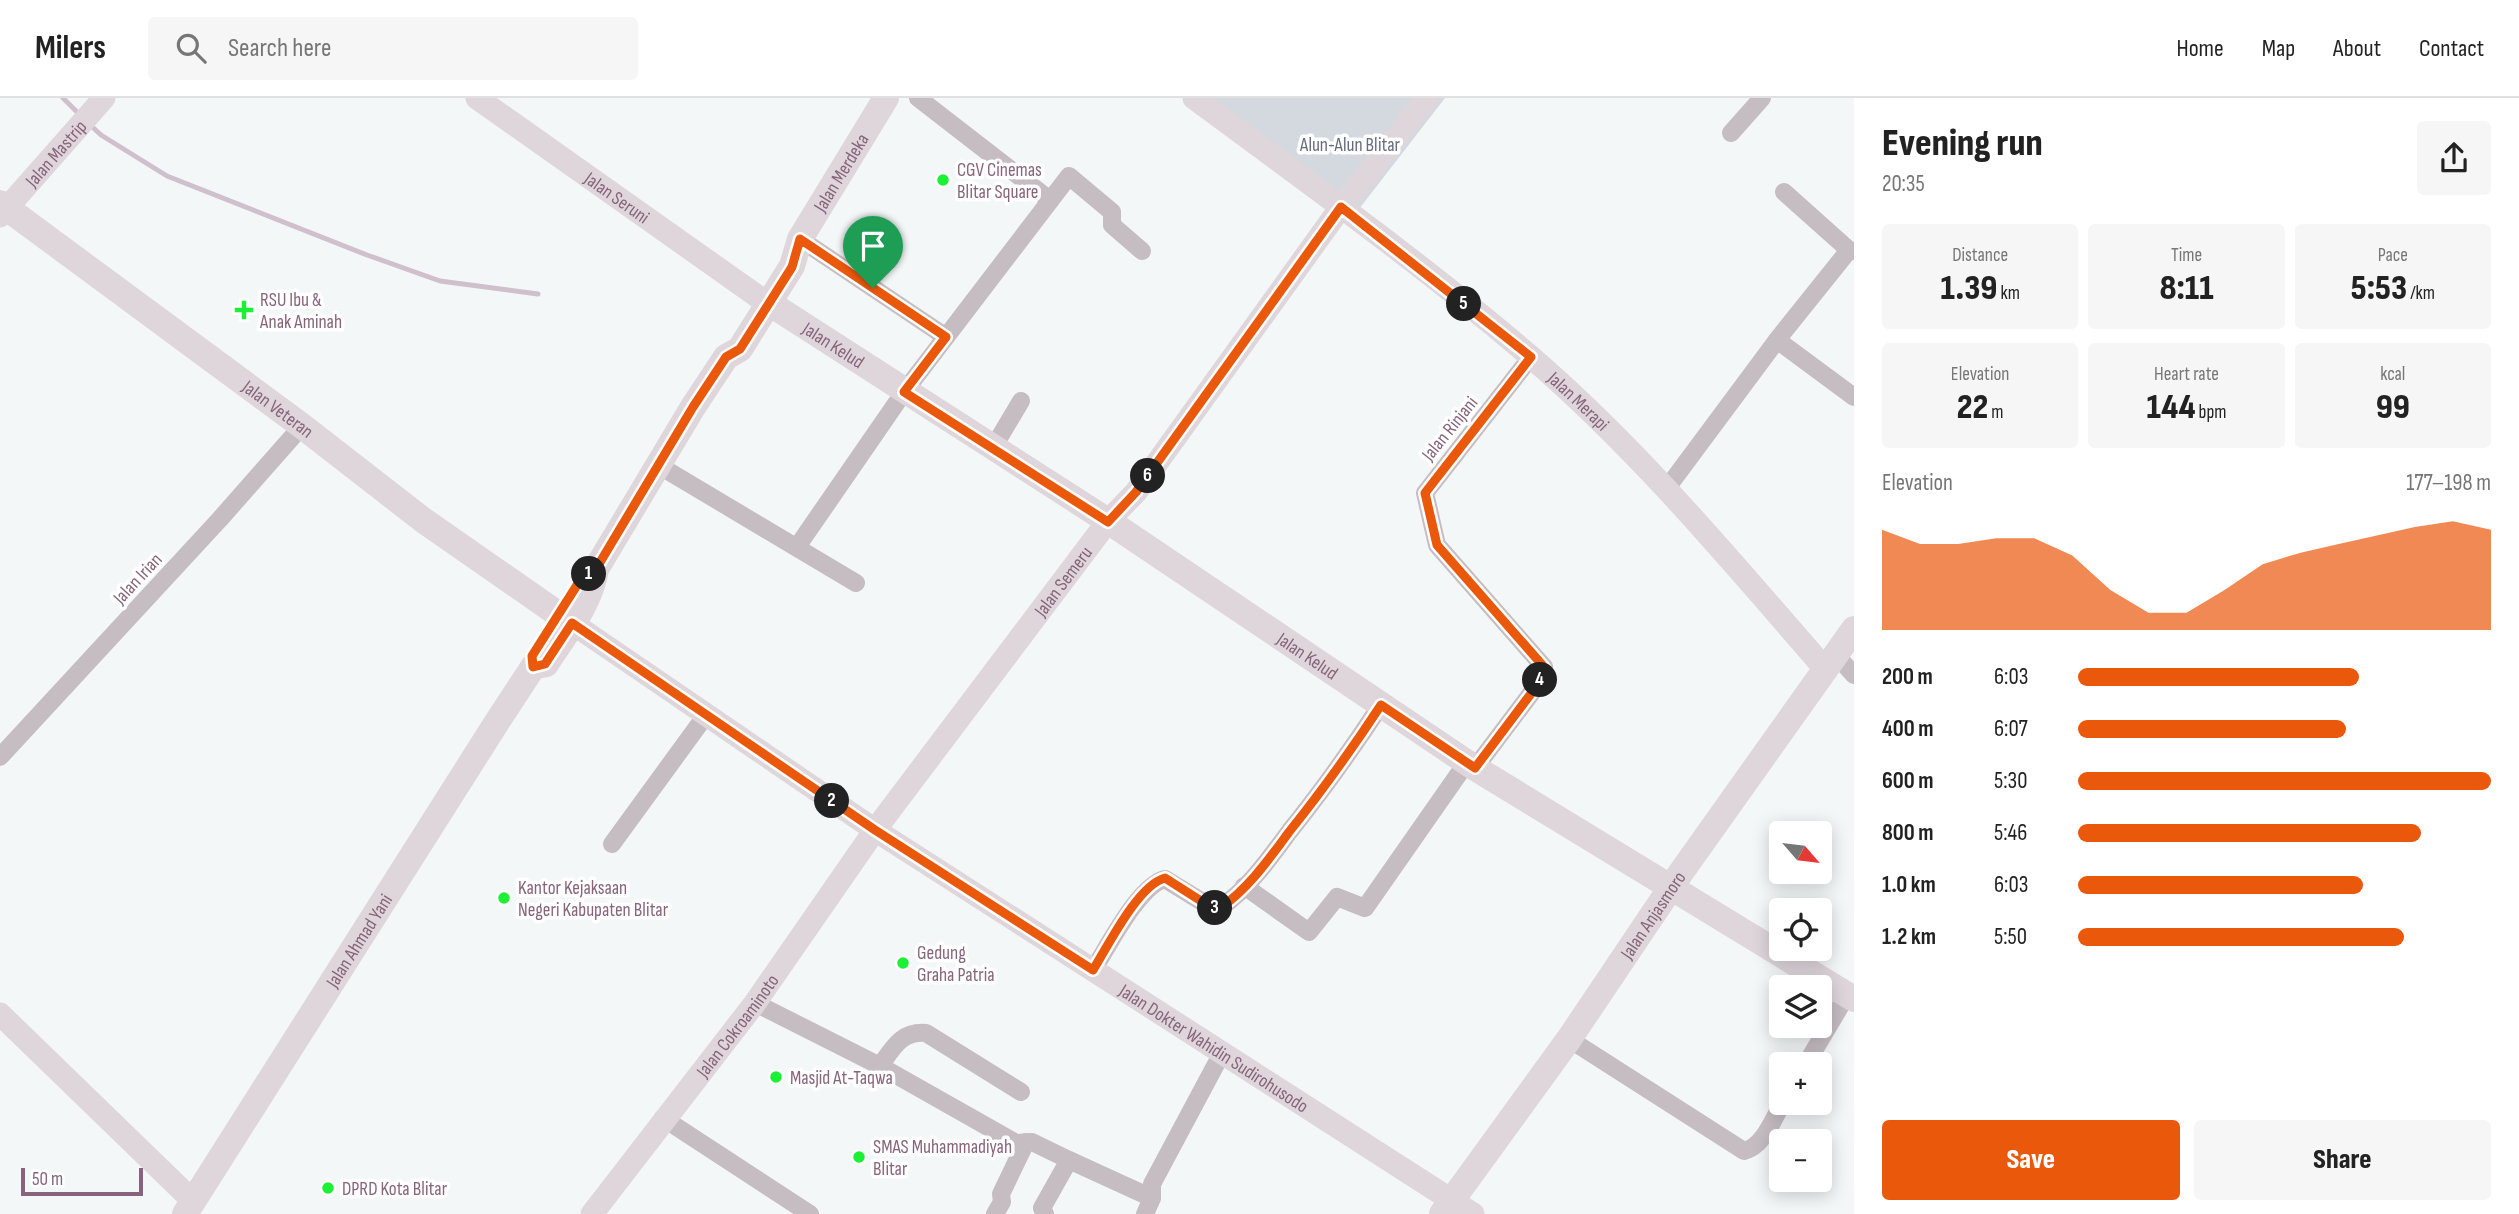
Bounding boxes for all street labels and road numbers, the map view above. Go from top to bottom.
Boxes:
street label: Jalan Mastrip [20,116,92,193]
street label: Jalan Merdeka [809,130,875,217]
street label: Jalan Seruni [579,167,653,229]
street label: Jalan Kelud [797,317,868,374]
street label: Jalan Merapi [1542,367,1613,436]
street label: Jalan Veteran [237,375,318,444]
street label: Jalan Rinjani [1417,392,1483,467]
street label: Jalan Semeru [1029,542,1098,623]
street label: Jalan Irian [108,549,167,610]
street label: Jalan Kelud [1271,628,1342,685]
street label: Jalan Anjasmoro [1616,867,1691,965]
street label: Jalan Ahmad Yani [321,890,398,993]
street label: Jalan Cokroaminoto [691,970,784,1083]
street label: Jalan Dokter Wahidin Sudirohusodo [1114,979,1312,1118]

